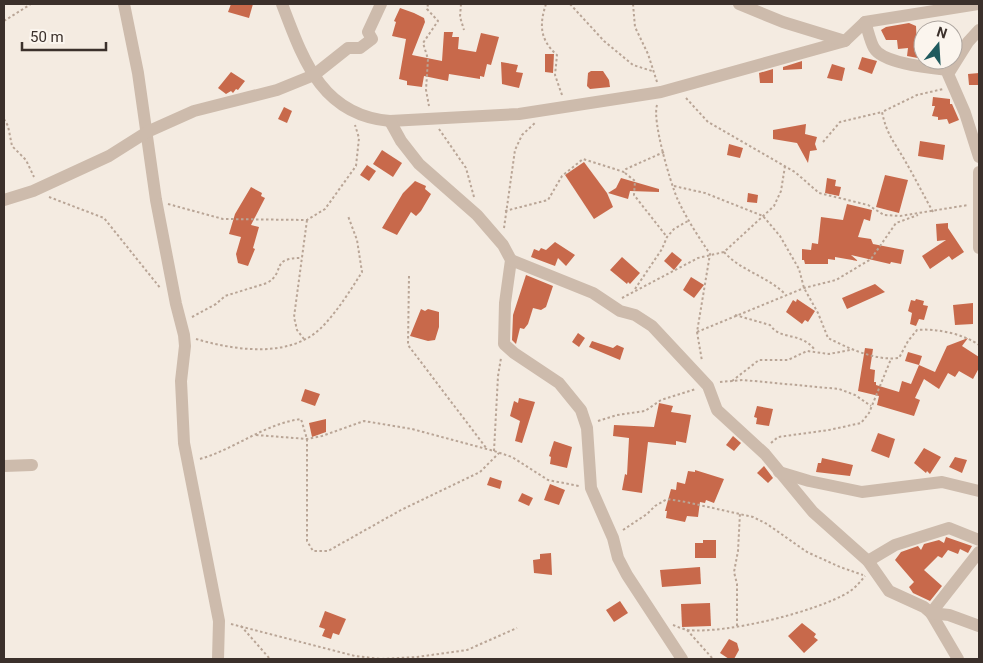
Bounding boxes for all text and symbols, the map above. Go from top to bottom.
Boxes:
scale bar [22,20,106,52]
north arrow [913,20,963,70]
text: N [935,23,949,42]
text: 50 m [30,28,64,46]

